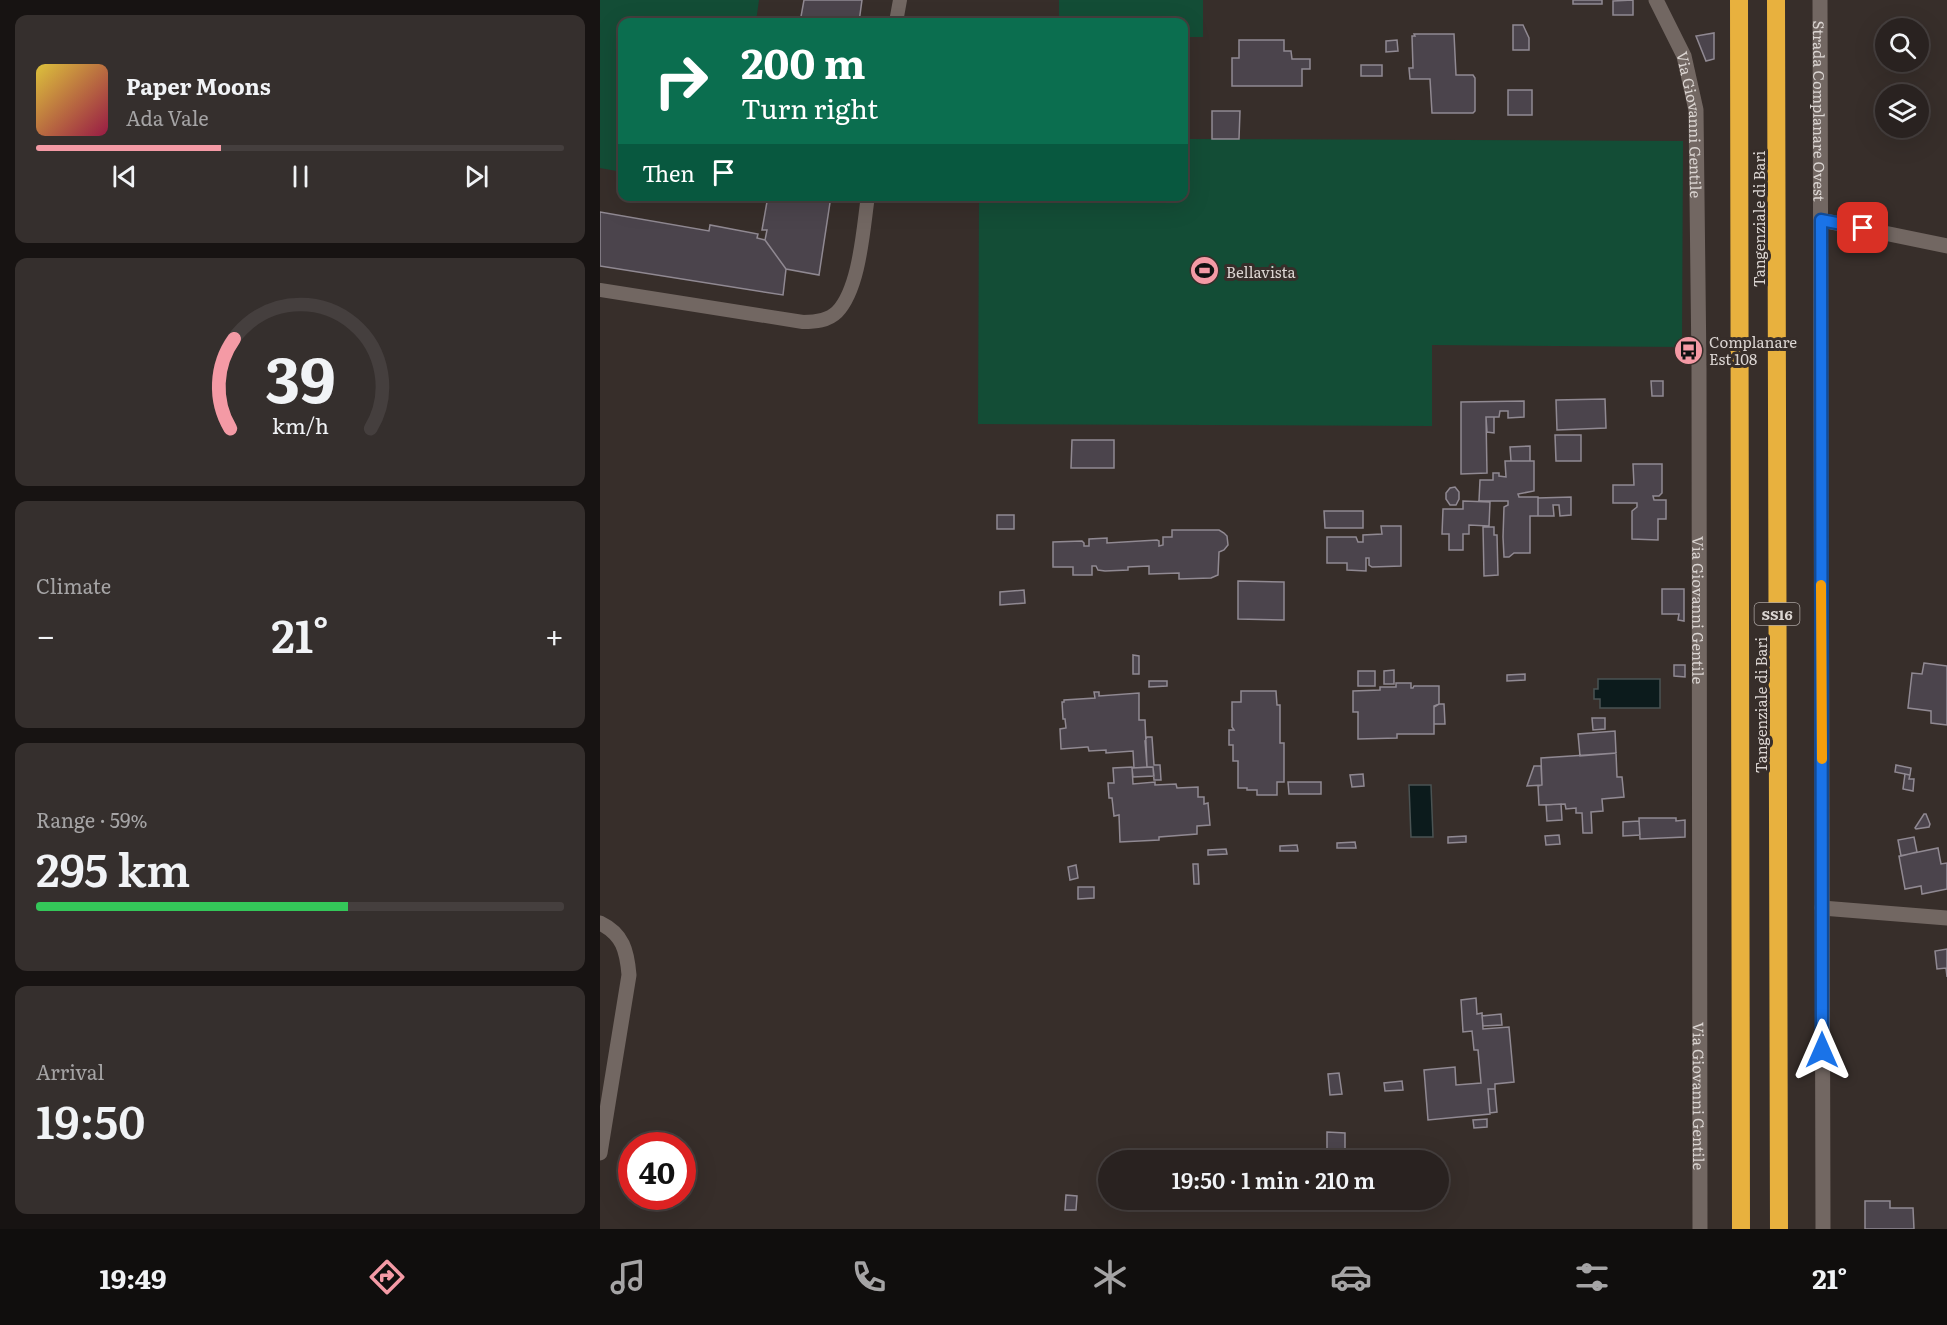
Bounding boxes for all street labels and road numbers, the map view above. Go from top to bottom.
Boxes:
street label: Strada Complanare Ovest [1809,20,1832,202]
street label: Via Giovanni Gentile [1672,49,1709,199]
street label: Tangenziale di Bari [1747,151,1770,287]
street label: Via Giovanni Gentile [1688,536,1711,684]
road number: SS16 [1754,603,1800,625]
street label: Tangenziale di Bari [1749,637,1772,773]
street label: Via Giovanni Gentile [1688,1022,1711,1170]

